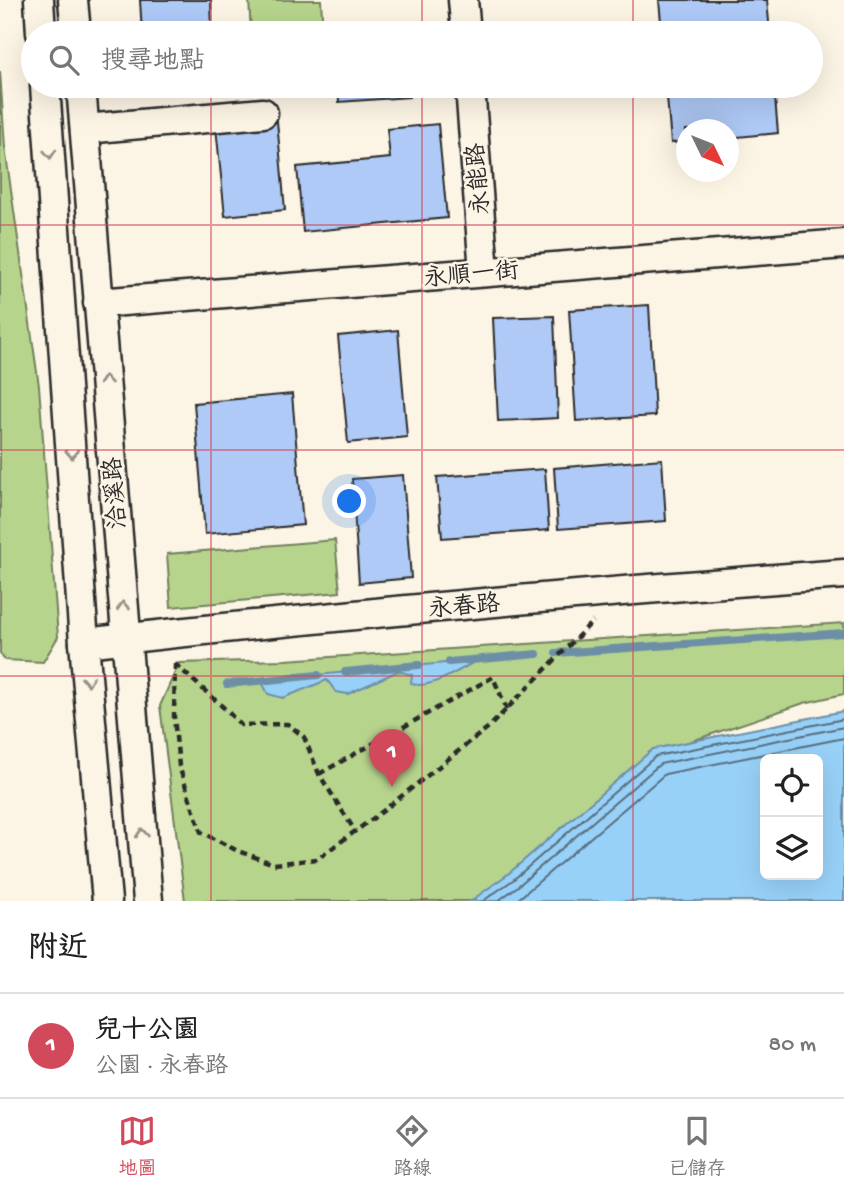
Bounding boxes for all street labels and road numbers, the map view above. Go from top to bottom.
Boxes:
street label: 永能路 [461,142,498,216]
street label: 永順一街 [422,257,520,295]
street label: 洽溪路 [98,456,135,530]
street label: 永春路 [427,589,501,626]

